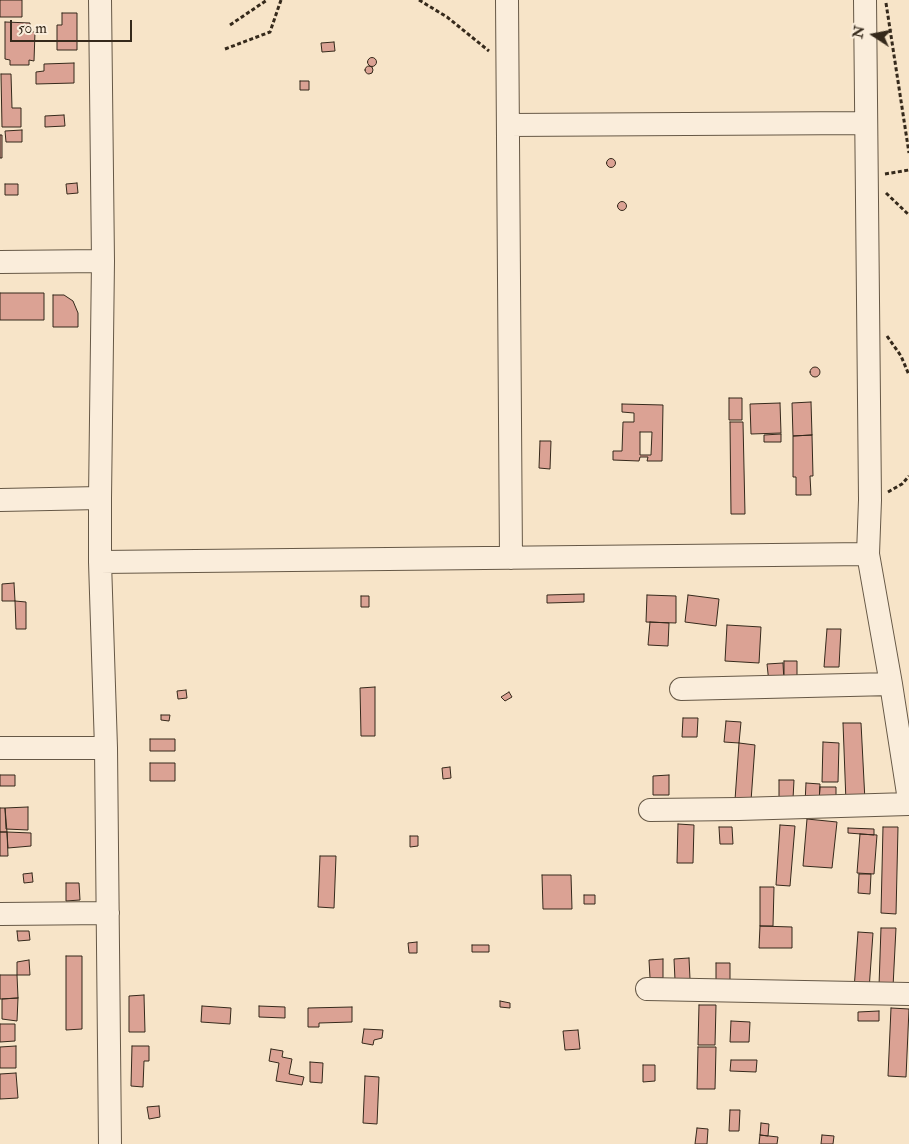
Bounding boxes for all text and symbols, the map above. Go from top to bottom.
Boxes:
scale bar [12,10,135,42]
north arrow [849,10,899,60]
text: 50 m [18,19,47,38]
text: N [849,24,868,40]

